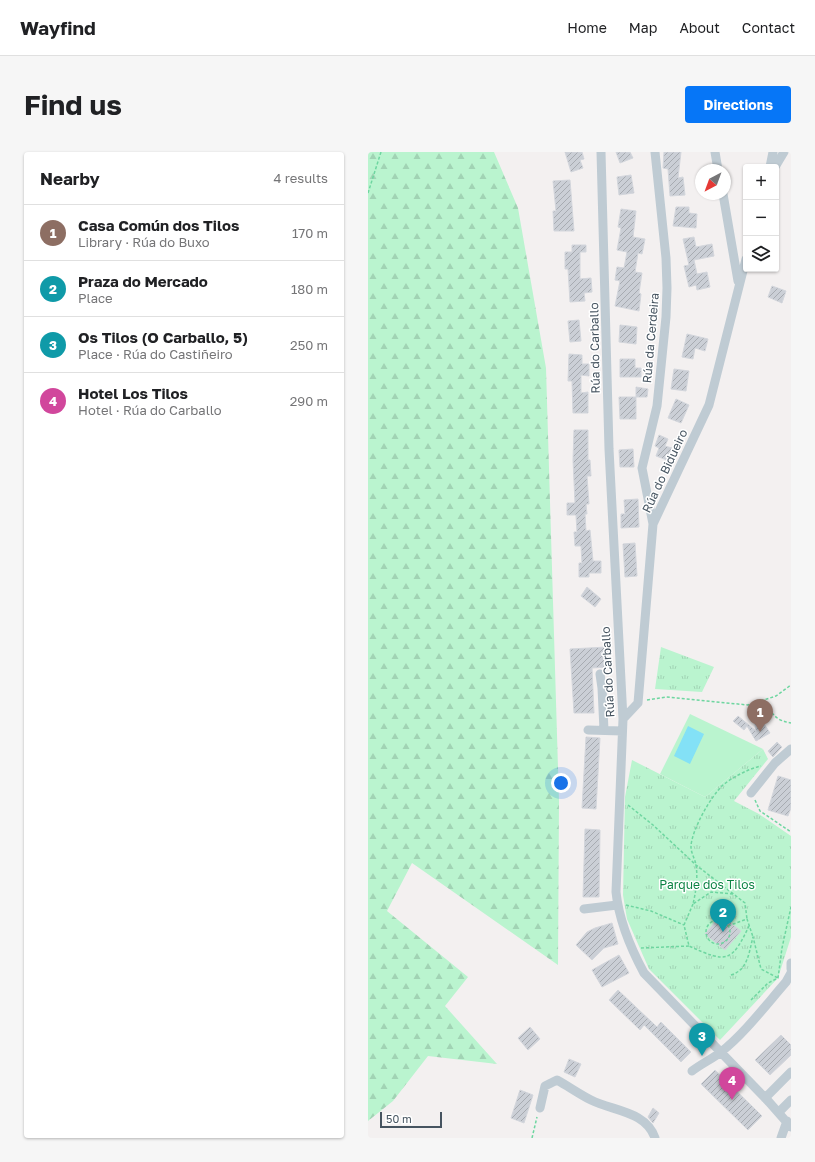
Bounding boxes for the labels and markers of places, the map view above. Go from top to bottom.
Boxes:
pin: 1 [747,699,773,732]
pin: 2 [710,899,736,932]
pin: 3 [689,1023,715,1056]
pin: 4 [719,1067,745,1100]

